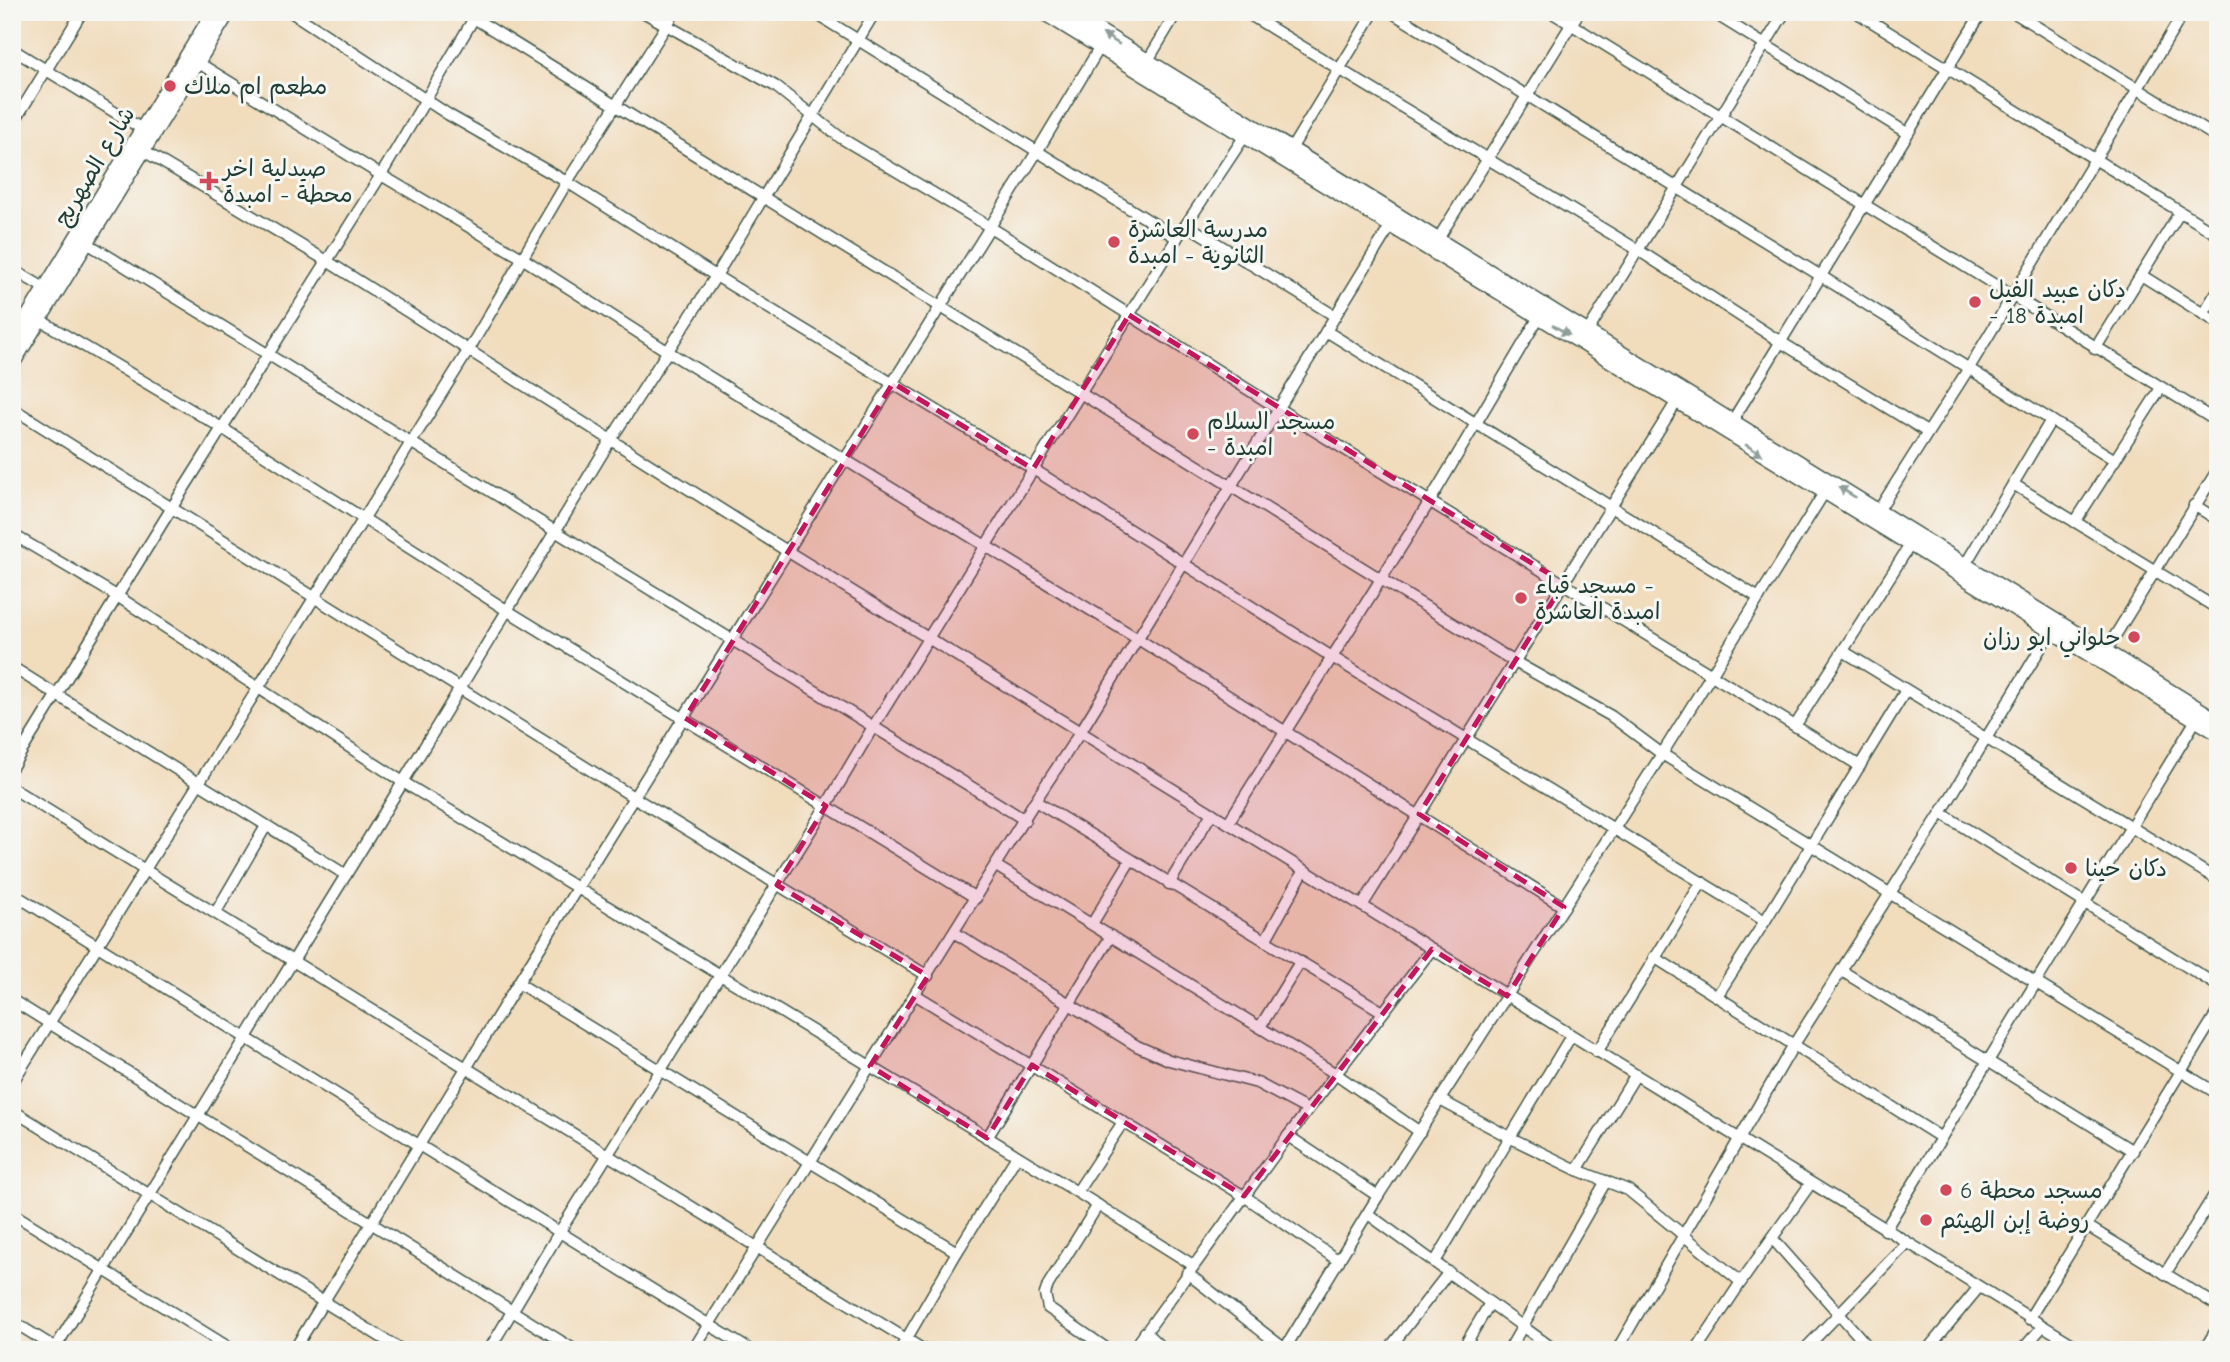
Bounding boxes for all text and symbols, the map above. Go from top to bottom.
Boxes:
one-way arrow [1101,33,1120,46]
place label: مطعم ام ملاك [184,73,327,104]
marker: مطعم ام ملاك [162,78,178,94]
street label: شارع الصهريج [48,102,142,232]
place label: صيدلية اخر محطة - امبدة [221,155,353,208]
marker: صيدلية اخر محطة - امبدة [201,173,217,189]
place label: مدرسة العاشرة الثانوية - امبدة [1128,216,1268,270]
marker: مدرسة العاشرة الثانوية - امبدة [1106,234,1122,250]
place label: دكان عبيد الفيل - امبدة 18 [1989,276,2126,329]
marker: دكان عبيد الفيل - امبدة 18 [1967,294,1983,310]
one-way arrow [1551,323,1570,336]
place label: مسجد السلام - امبدة [1207,408,1335,461]
marker: مسجد السلام - امبدة [1185,426,1201,442]
one-way arrow [1745,443,1764,456]
one-way arrow [1838,486,1857,499]
place label: مسجد قباء - امبدة العاشرة [1535,572,1660,625]
marker: مسجد قباء - امبدة العاشرة [1513,590,1529,606]
place label: حلواني ابو رزان [1983,624,2120,658]
marker: حلواني ابو رزان [2126,629,2142,645]
place label: دكان حينا [2085,855,2167,882]
marker: دكان حينا [2063,860,2079,876]
place label: مسجد محطة 6 [1960,1177,2103,1204]
marker: مسجد محطة 6 [1938,1182,1954,1198]
place label: روضة إبن الهيثم [1940,1207,2090,1238]
marker: روضة إبن الهيثم [1918,1212,1934,1228]

